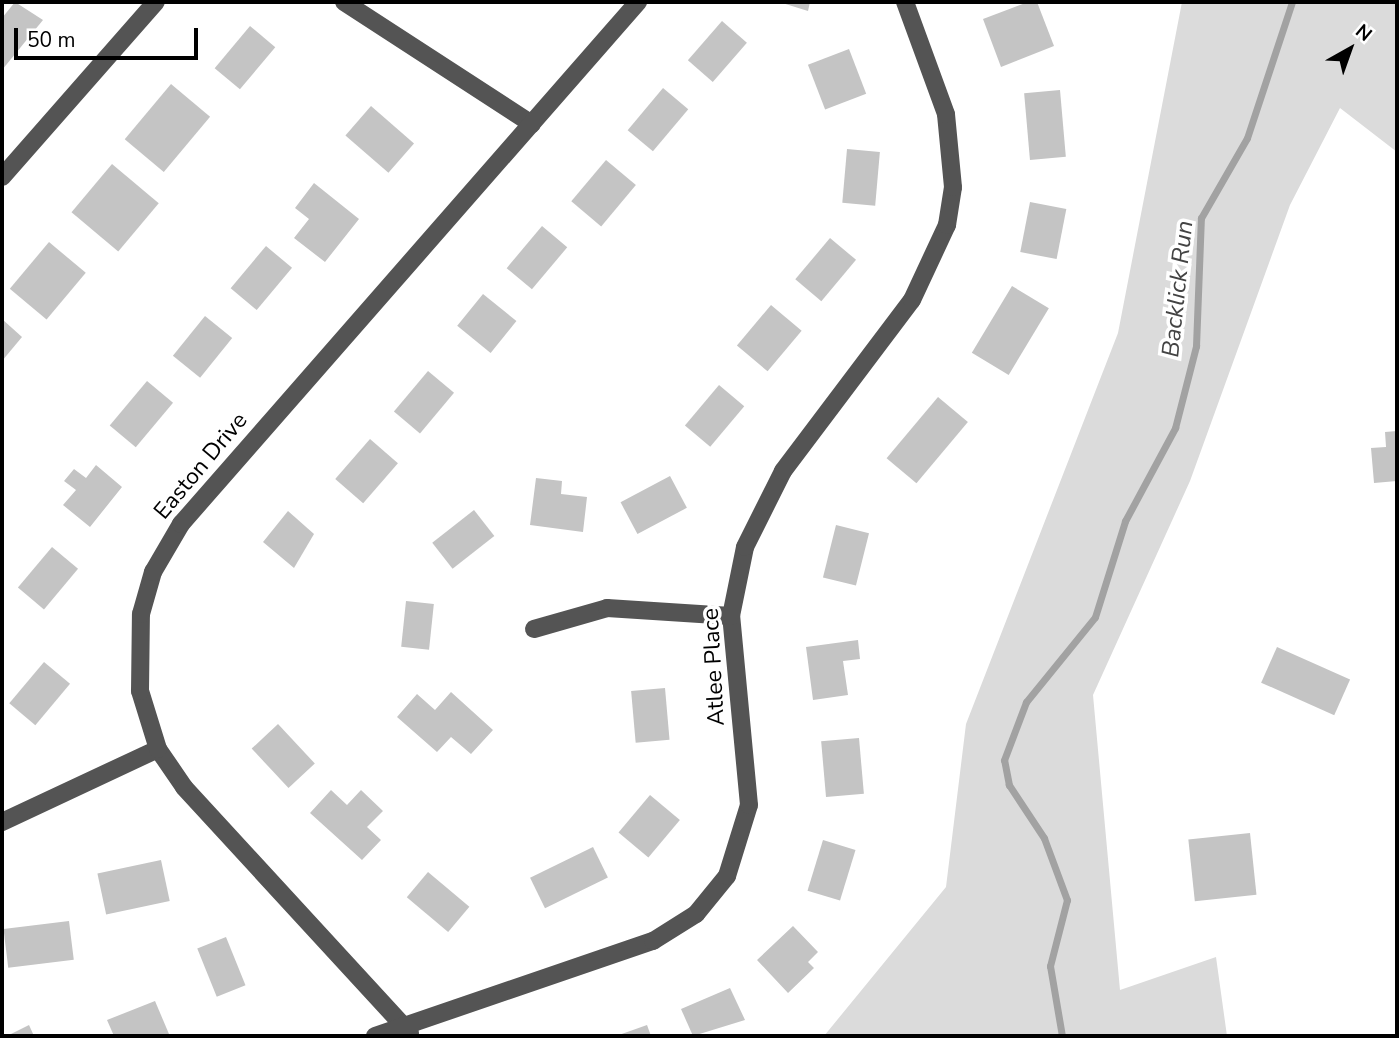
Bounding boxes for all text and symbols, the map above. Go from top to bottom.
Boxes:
scale bar [18,14,201,58]
north arrow [1315,14,1385,84]
text: N [1350,18,1377,47]
text: 50 m [27,26,76,54]
water label: Backlick Run [1157,219,1199,359]
street label: Easton Drive [148,407,254,525]
street label: Atlee Place [697,607,731,727]

